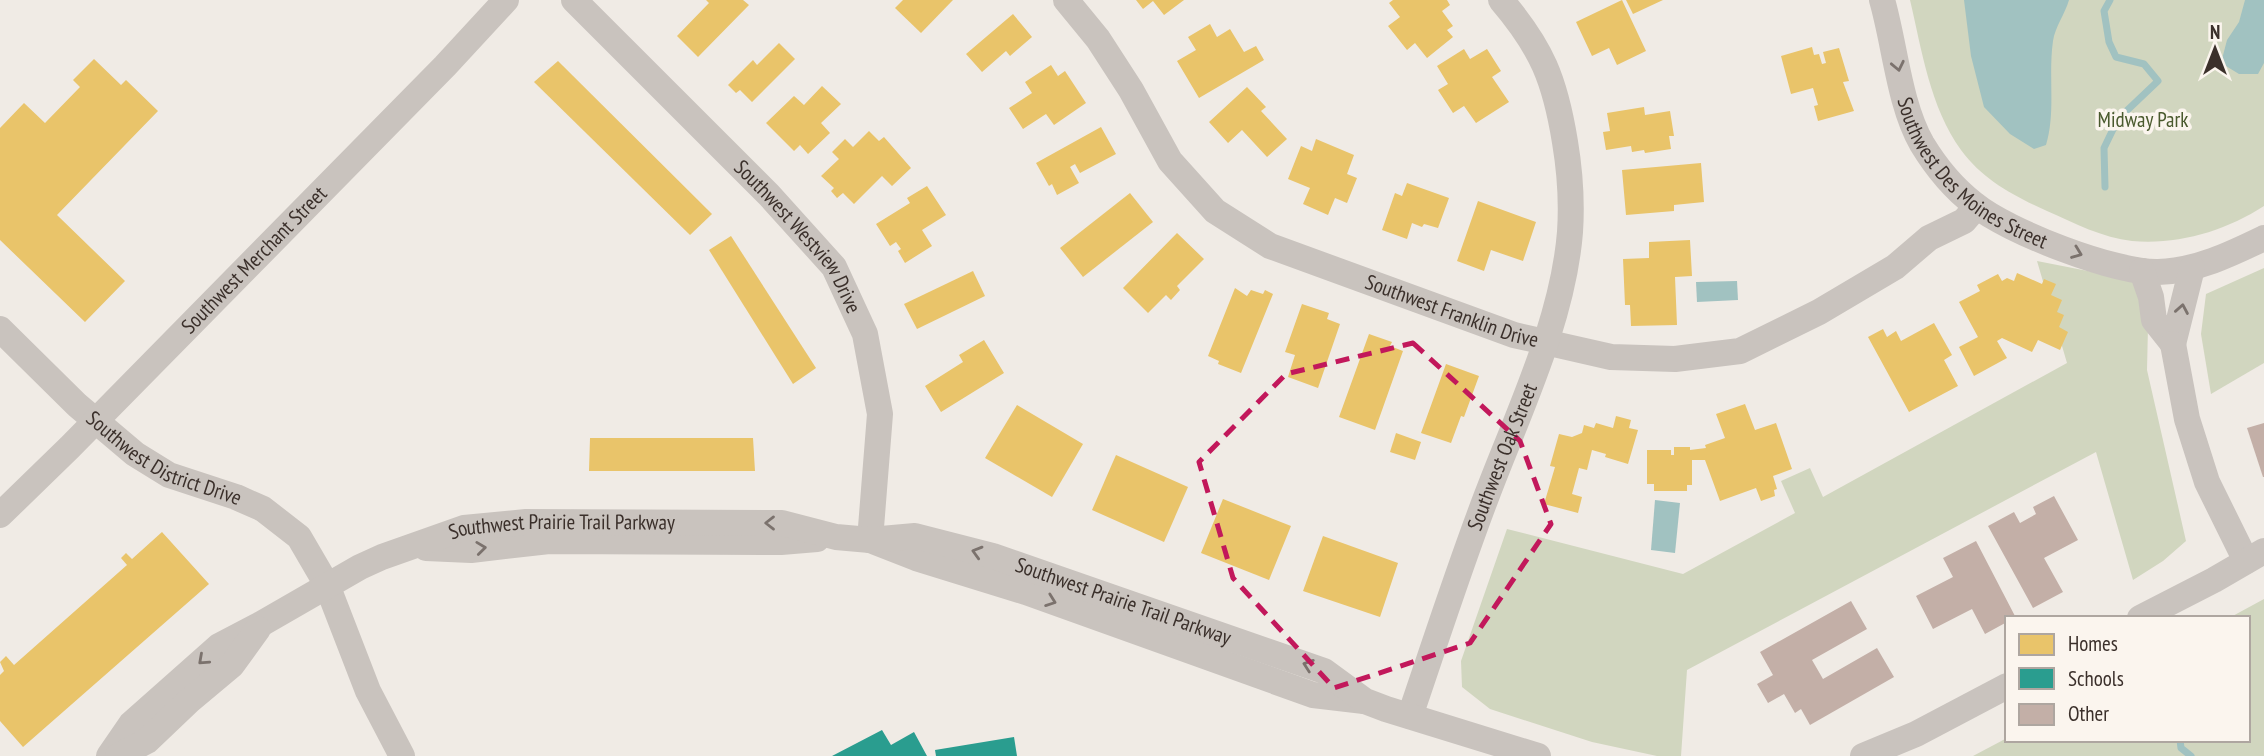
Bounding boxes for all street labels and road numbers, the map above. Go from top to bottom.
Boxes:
street label: Southwest Des Moines Street [1891,94,2052,255]
street label: Southwest Westview Drive [729,154,868,318]
street label: Southwest Merchant Street [175,180,332,339]
street label: Southwest Franklin Drive [1362,268,1541,353]
street label: Southwest Oak Street [1461,379,1543,534]
street label: Southwest District Drive [81,405,246,511]
street label: Southwest Prairie Trail Parkway [445,508,675,545]
street label: Southwest Prairie Trail Parkway [1012,551,1235,651]

